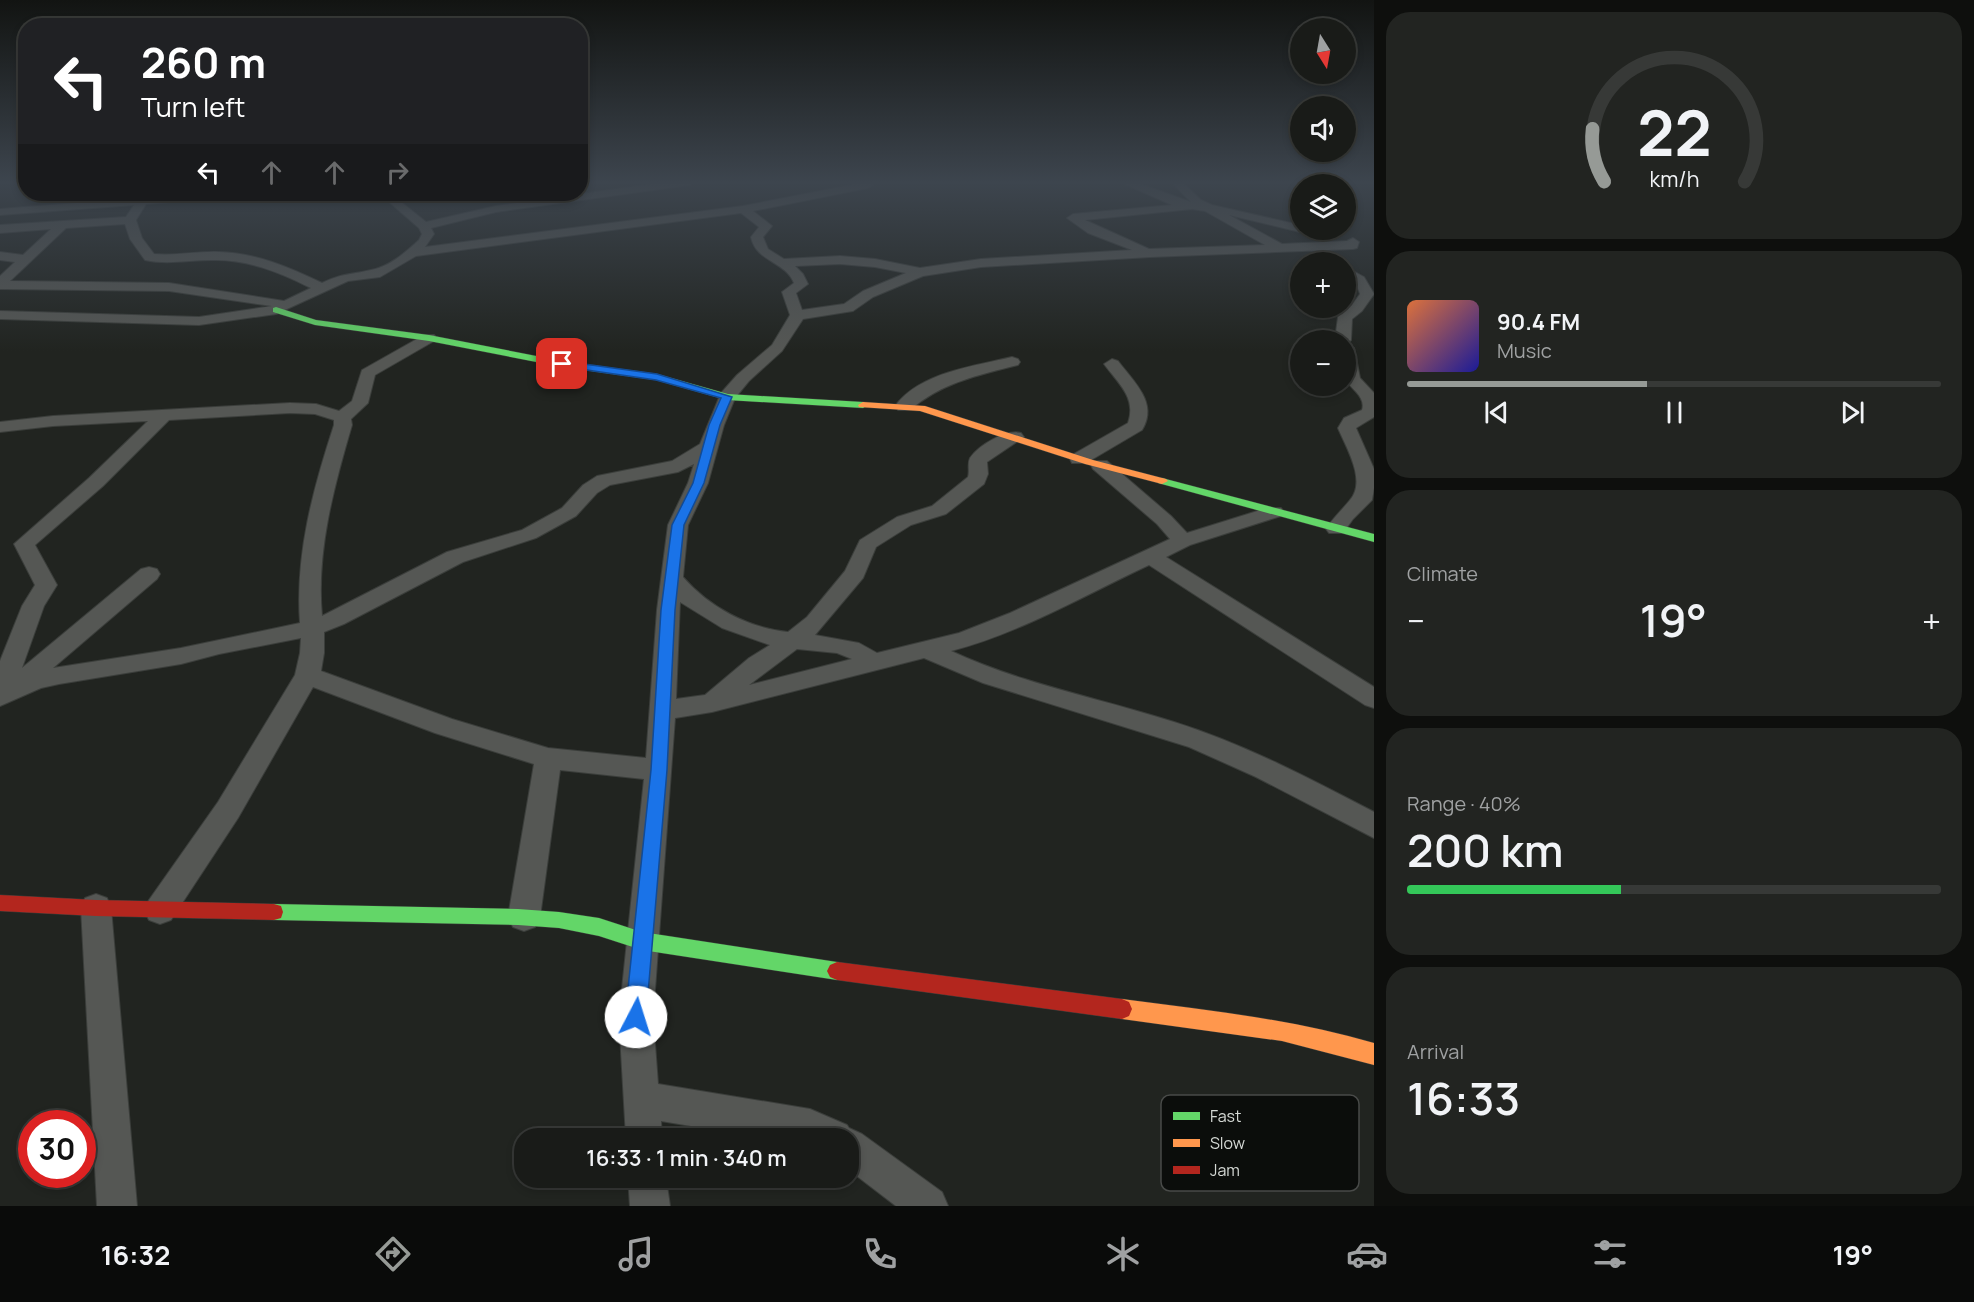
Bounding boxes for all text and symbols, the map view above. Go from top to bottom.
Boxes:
north arrow [1290,18,1356,84]
map controls [1290,18,1356,396]
text: 260 m [141,33,266,91]
icon: left [42,42,120,120]
text: Turn left [141,88,245,125]
text: 22 [1637,90,1711,176]
button: sound [1290,96,1356,162]
icon: left [192,156,225,189]
icon: ahead [255,156,288,189]
icon: ahead [318,156,351,189]
icon: right [381,156,414,189]
text: km/h [1649,165,1699,194]
button: layers [1290,174,1356,240]
button: + [1290,252,1356,318]
text: 90.4 FM [1497,307,1580,337]
button: − [1290,330,1356,396]
text: Music [1497,337,1552,364]
pin [536,338,587,389]
icon: arrive [545,347,578,380]
icon: previous [1480,396,1513,429]
icon: pause [1658,396,1691,429]
icon: next [1836,396,1869,429]
text: Climate [1407,560,1478,587]
text: 19° [1640,589,1707,651]
text: − [1407,598,1425,643]
text: + [1922,598,1941,643]
text: Range · 40% [1407,790,1521,817]
text: 200 km [1407,819,1563,881]
position arrow [604,985,668,1049]
text: Arrival [1407,1038,1464,1065]
text: 16:33 [1407,1067,1520,1129]
legend [1161,1095,1359,1191]
text: Fast [1210,1105,1241,1127]
speed limit sign: 30 [18,1110,96,1188]
text: Slow [1210,1132,1245,1154]
text: 16:33 · 1 min · 340 m [586,1143,787,1173]
text: Jam [1210,1159,1240,1181]
icon: directions [372,1233,414,1275]
icon: music [615,1233,657,1275]
icon: phone [859,1233,901,1275]
icon: climate [1102,1233,1144,1275]
icon: car [1346,1233,1388,1275]
icon: filters [1589,1233,1631,1275]
text: 16:32 [101,1236,170,1273]
text: 19° [1832,1236,1873,1273]

